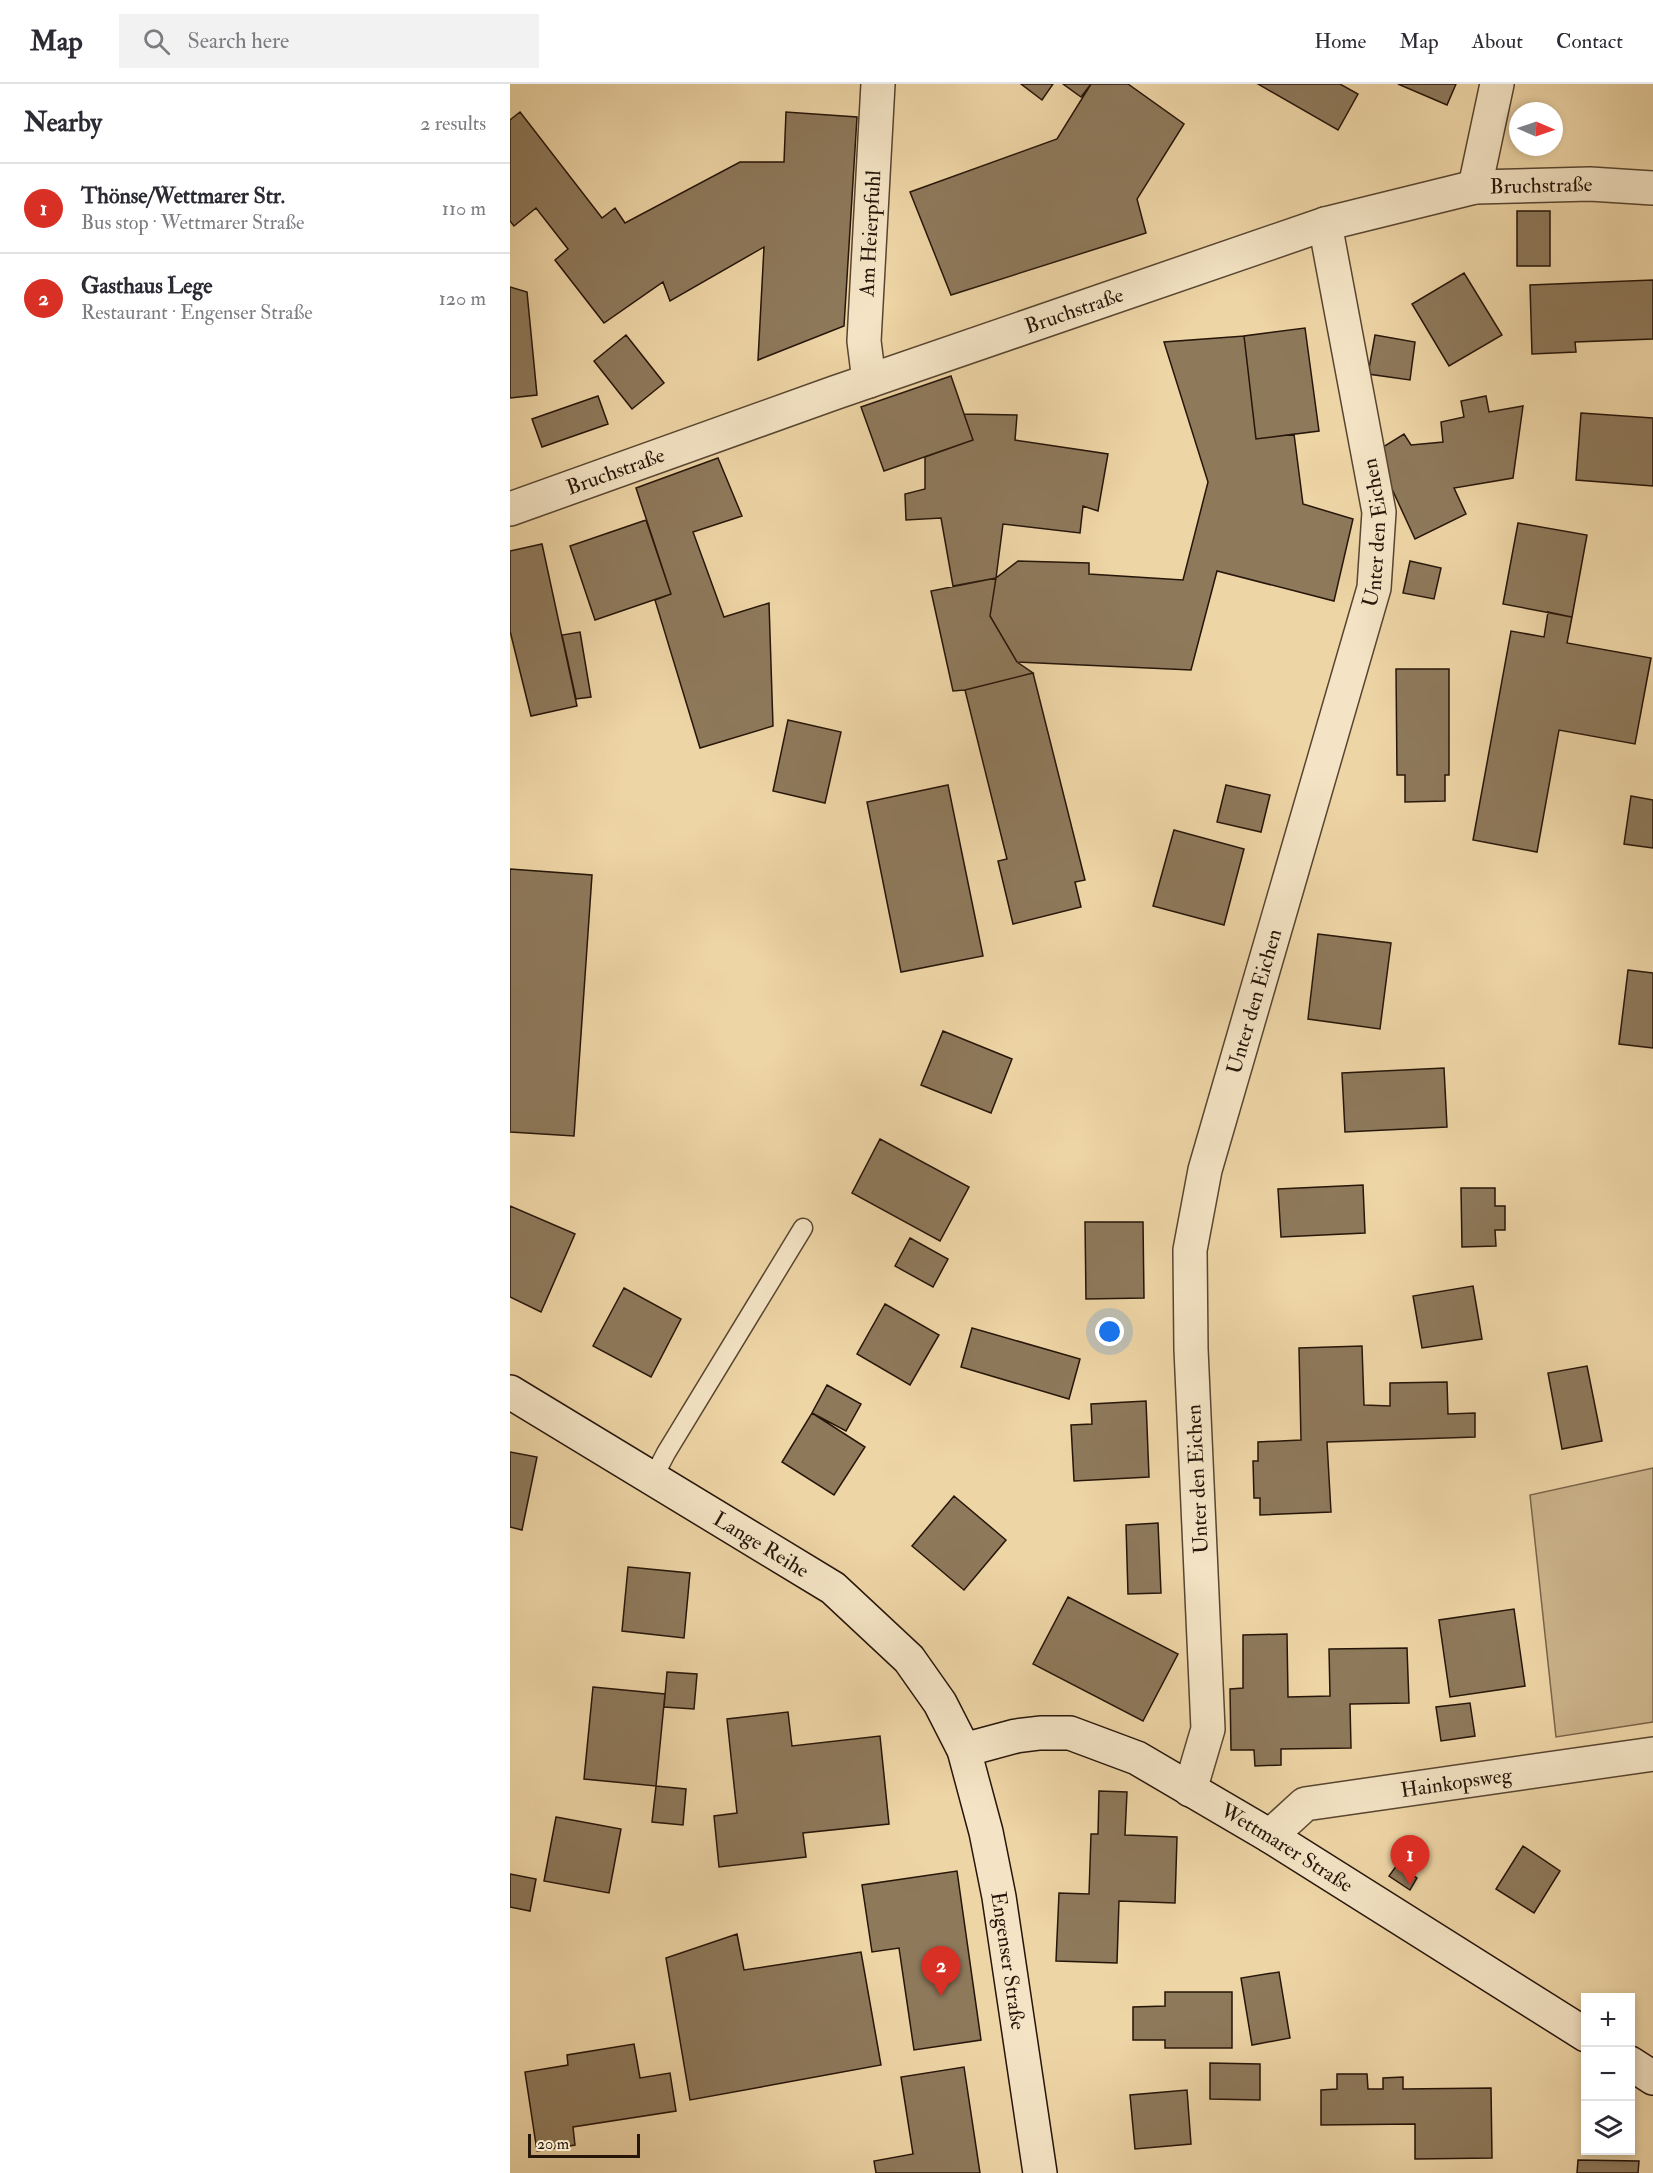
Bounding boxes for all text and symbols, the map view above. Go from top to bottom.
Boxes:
search box [119,14,539,68]
text: Map [30,24,83,59]
icon: search [140,25,173,58]
text: Search here [188,27,289,55]
text: Home [1314,28,1366,55]
text: Map [1399,28,1439,55]
text: About [1472,28,1523,55]
text: Contact [1556,28,1623,55]
north arrow [1509,102,1563,156]
text: Nearby [24,107,102,139]
text: 2 results [420,111,486,136]
street label: Am Heierpfuhl [853,169,887,298]
street label: Bruchstraße [1490,171,1593,201]
text: Thönse/Wettmarer Str. [81,182,285,210]
text: 1 [40,196,47,221]
text: 110 m [442,196,486,221]
text: Bus stop · Wettmarer Straße [81,210,304,235]
text: Gasthaus Lege [81,272,213,300]
street label: Bruchstraße [1021,281,1127,340]
text: 2 [38,286,49,311]
text: 120 m [439,286,486,311]
text: Restaurant · Engenser Straße [81,300,313,325]
street label: Bruchstraße [563,442,669,502]
street label: Unter den Eichen [1356,456,1394,610]
street label: Unter den Eichen [1221,926,1288,1077]
your location [1095,1317,1124,1346]
street label: Unter den Eichen [1180,1403,1215,1554]
street label: Lange Reihe [708,1506,814,1584]
street label: Hainkopsweg [1399,1761,1514,1804]
street label: Wettmarer Straße [1215,1796,1358,1899]
pin: 1 [1390,1836,1430,1885]
street label: Engenser Straße [984,1890,1032,2032]
pin: 2 [922,1946,960,1996]
map controls [1581,1993,1635,2155]
button: + [1581,1993,1635,2047]
button: − [1581,2047,1635,2101]
button: layers [1581,2101,1635,2155]
scale bar [528,2131,640,2158]
text: 20 m [537,2134,569,2154]

